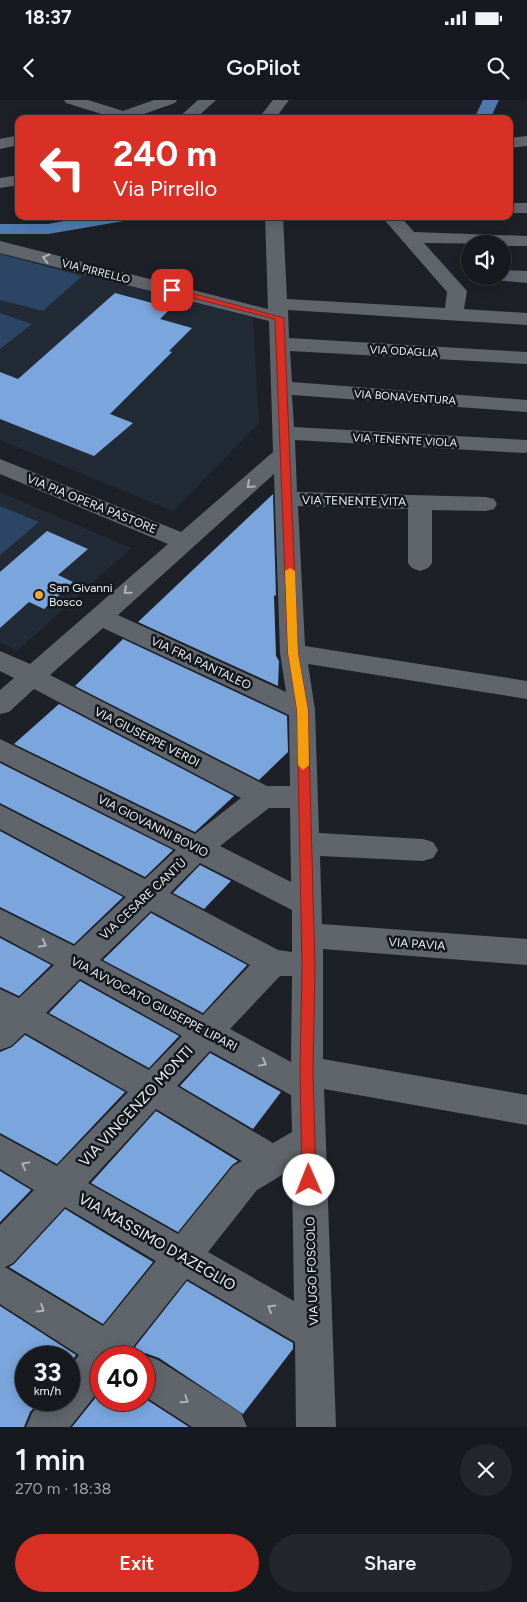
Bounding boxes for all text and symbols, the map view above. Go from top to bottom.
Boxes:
text: 18:37 [25,6,72,29]
icon: back [15,54,43,82]
text: GoPilot [226,54,301,81]
icon: search [484,54,512,82]
text: 240 m [113,133,217,175]
icon: left [30,135,95,200]
text: Via Pirrello [113,175,217,202]
map controls [461,235,511,285]
button: sound [461,235,511,285]
one-way arrow [41,253,50,264]
street label: VIA PIRRELLO [60,257,132,286]
pin [151,269,193,311]
icon: arrive [158,276,186,304]
street label: VIA ODAGLIA [369,343,439,360]
street label: VIA BONAVENTURA [353,387,457,408]
street label: VIA TENENTE VIOLA [352,431,458,450]
street label: VIA PIA OPERA PASTORE [25,471,159,537]
one-way arrow [246,480,255,489]
street label: VIA TENENTE VITA [302,493,406,509]
place label: San Givanni Bosco [49,581,112,609]
one-way arrow [123,586,132,595]
marker: San Givanni Bosco [33,589,45,601]
street label: VIA FRA PANTALEO [149,634,253,692]
street label: VIA GIUSEPPE VERDI [92,704,202,770]
street label: VIA GIOVANNI BOVIO [95,792,211,860]
street label: VIA CESARE CANTÙ [97,855,189,943]
street label: VIA PAVIA [388,935,446,953]
one-way arrow [38,938,47,948]
street label: VIA AVVOCATO GIUSEPPE LIPARI [69,954,239,1054]
street label: VIA VINCENZO MONTI [75,1042,197,1170]
one-way arrow [258,1057,267,1067]
position arrow [282,1153,334,1205]
one-way arrow [21,1161,30,1171]
street label: VIA MASSIMO D'AZEGLIO [75,1190,239,1294]
street label: VIA UGO FOSCOLO [303,1216,321,1326]
one-way arrow [36,1303,45,1312]
one-way arrow [268,1304,277,1314]
speed limit sign: 40 [90,1346,155,1411]
text: 33 [34,1357,61,1387]
text: km/h [34,1384,61,1398]
one-way arrow [179,1394,188,1403]
text: 1 min [15,1441,85,1478]
button: close [460,1444,512,1496]
text: 270 m · 18:38 [15,1479,111,1498]
button: Exit [15,1534,259,1592]
button: Share [269,1534,512,1592]

